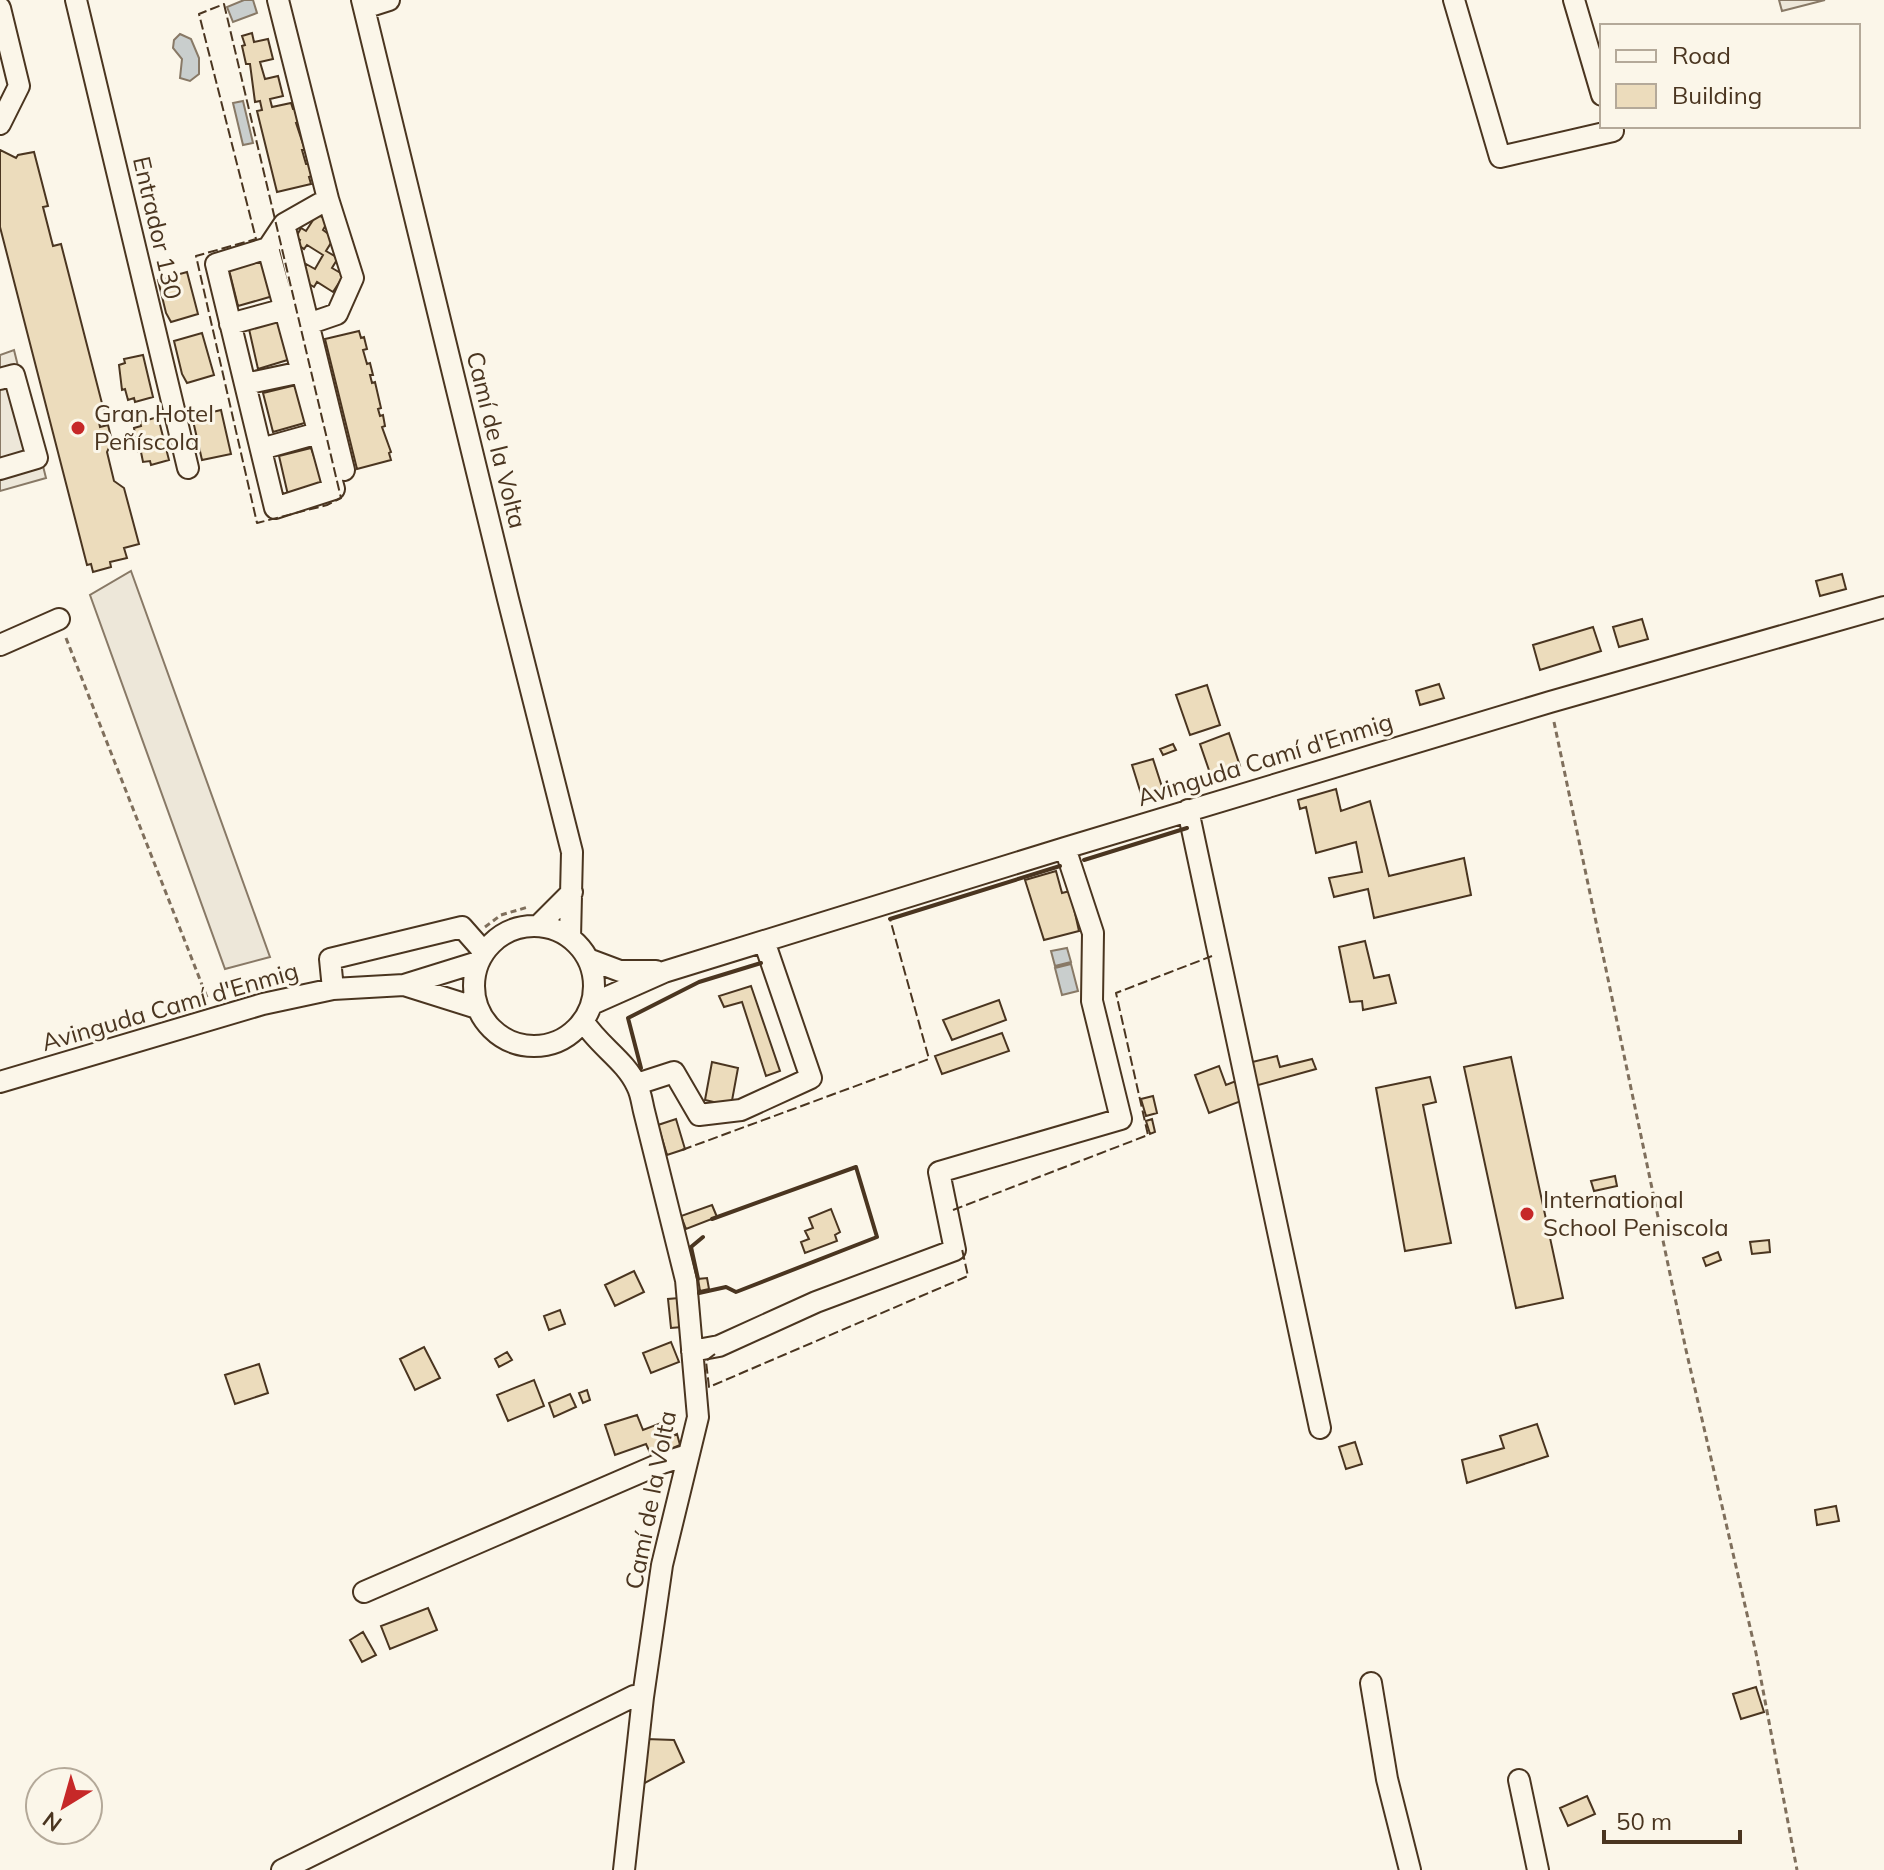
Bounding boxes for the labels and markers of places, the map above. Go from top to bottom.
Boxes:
place label: Gran Hotel Peñíscola [94,398,214,456]
marker: Gran Hotel Peñíscola [69,419,87,437]
place label: International School Peniscola [1543,1184,1729,1242]
marker: International School Peniscola [1518,1205,1536,1223]

